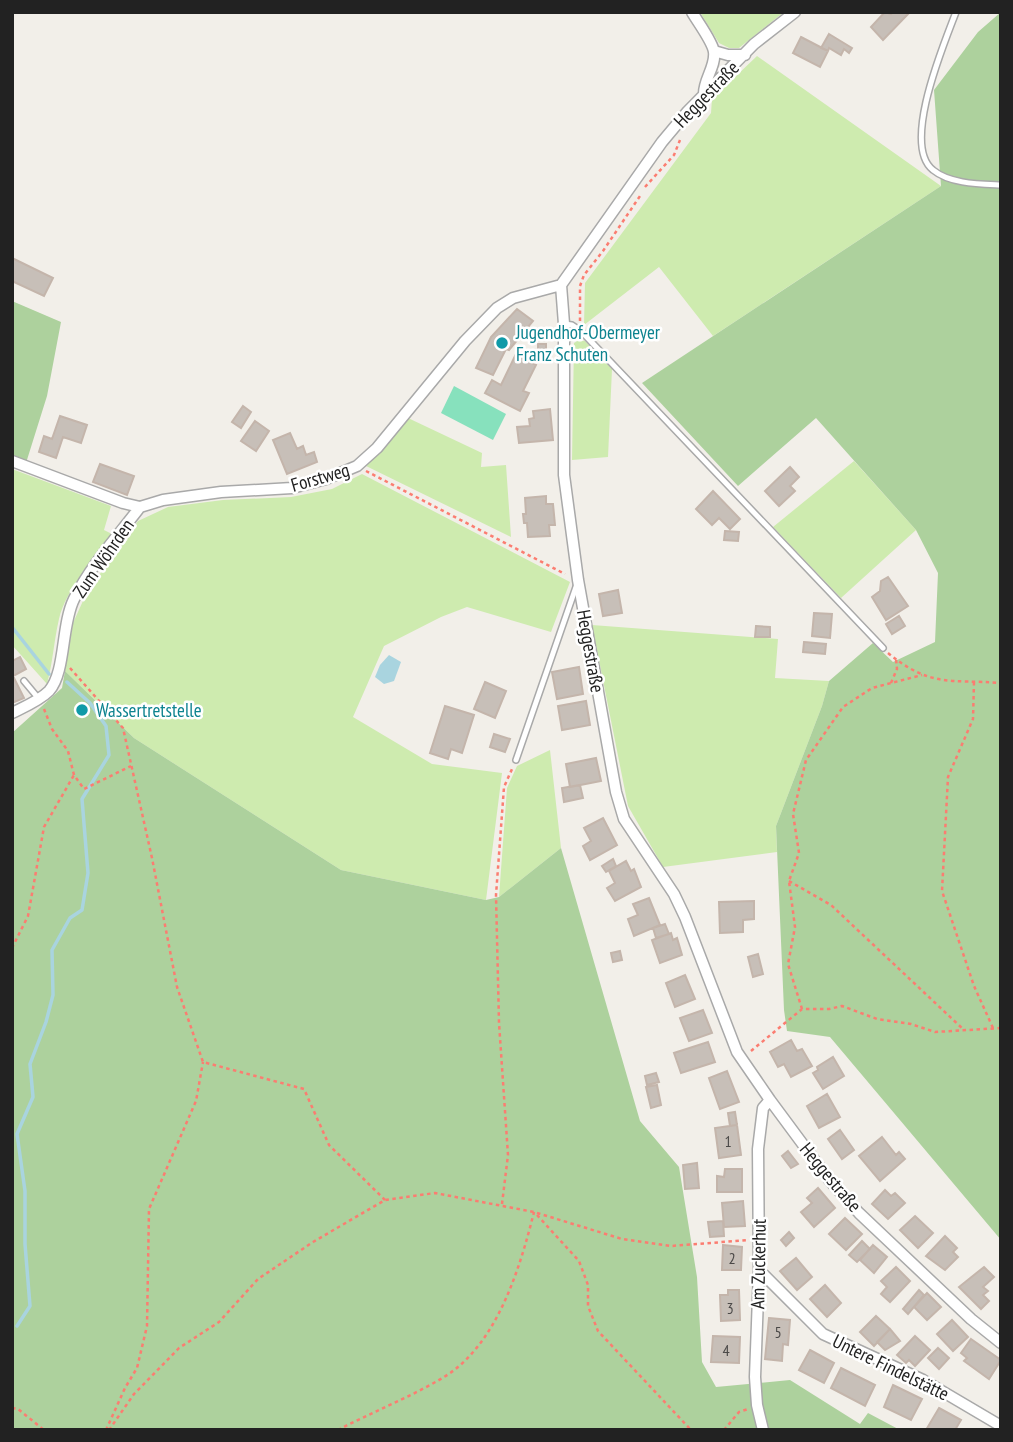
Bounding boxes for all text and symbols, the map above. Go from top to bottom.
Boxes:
street label: Heggestraße [668,55,744,132]
place label: Jugendhof-Obermeyer Franz Schuten [515,320,661,366]
marker: Jugendhof-Obermeyer Franz Schuten [494,335,510,351]
street label: Forstweg [288,457,352,497]
street label: Zum Wöhrden [67,514,139,602]
street label: Heggestraße [572,608,610,694]
place label: Wassertretstelle [96,698,202,722]
marker: Wassertretstelle [74,702,90,718]
house number: 1 [724,1131,732,1151]
street label: Heggestraße [795,1137,867,1217]
street label: Am Zuckerhut [745,1218,771,1309]
house number: 2 [728,1248,736,1268]
house number: 3 [726,1298,734,1318]
house number: 5 [774,1322,782,1342]
street label: Untere Findelstätte [829,1328,953,1406]
house number: 4 [722,1340,730,1360]

